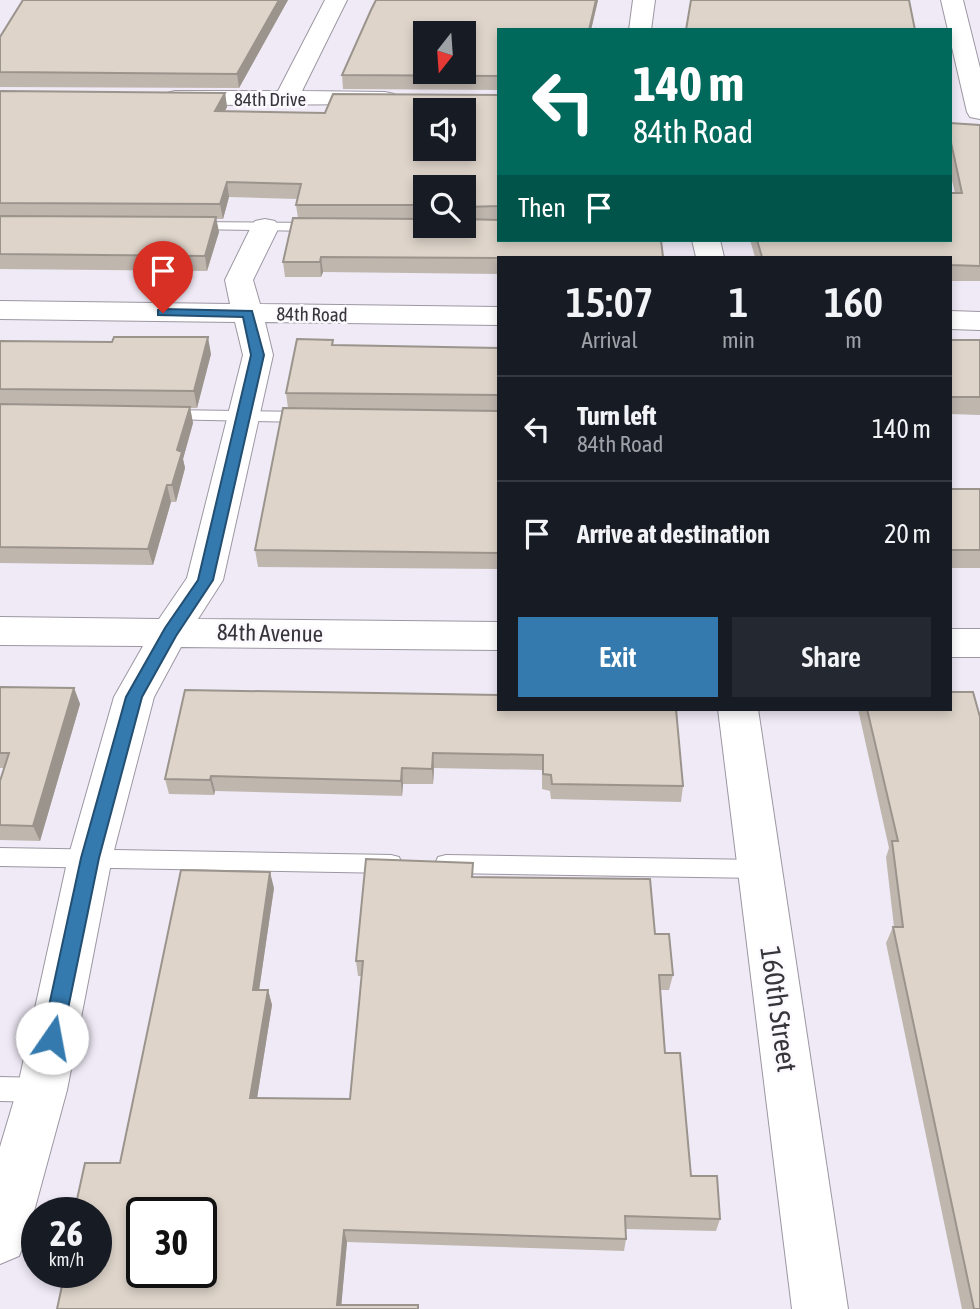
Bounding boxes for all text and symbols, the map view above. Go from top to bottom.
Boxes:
north arrow [413,21,476,84]
map controls [413,21,476,238]
text: 140 m [633,55,744,111]
icon: left [518,56,609,147]
street label: 84th Drive [234,88,306,110]
button: sound [413,98,476,161]
text: 84th Road [633,113,753,150]
button: search [413,175,476,238]
icon: arrive [580,189,618,227]
text: Then [518,193,566,223]
pin [133,241,193,313]
icon: arrive [144,252,182,290]
text: 15:07 [566,278,653,326]
text: 1 [729,278,748,326]
text: 160 [824,278,883,326]
street label: 84th Road [276,302,348,326]
text: Arrival [581,327,638,353]
text: min [722,327,755,353]
text: m [845,327,862,353]
text: Turn left [577,401,657,431]
icon: left [518,410,556,448]
text: 140 m [872,414,931,444]
text: 84th Road [577,431,663,457]
icon: arrive [518,515,556,553]
text: Arrive at destination [577,519,770,549]
text: 20 m [884,519,931,549]
button: Exit [518,617,718,697]
button: Share [732,617,931,697]
street label: 84th Avenue [217,619,323,647]
street label: 160th Street [754,944,804,1074]
position arrow [15,1001,89,1075]
speed limit sign: 30 [126,1197,217,1288]
text: 26 [50,1213,83,1253]
text: km/h [49,1249,84,1270]

